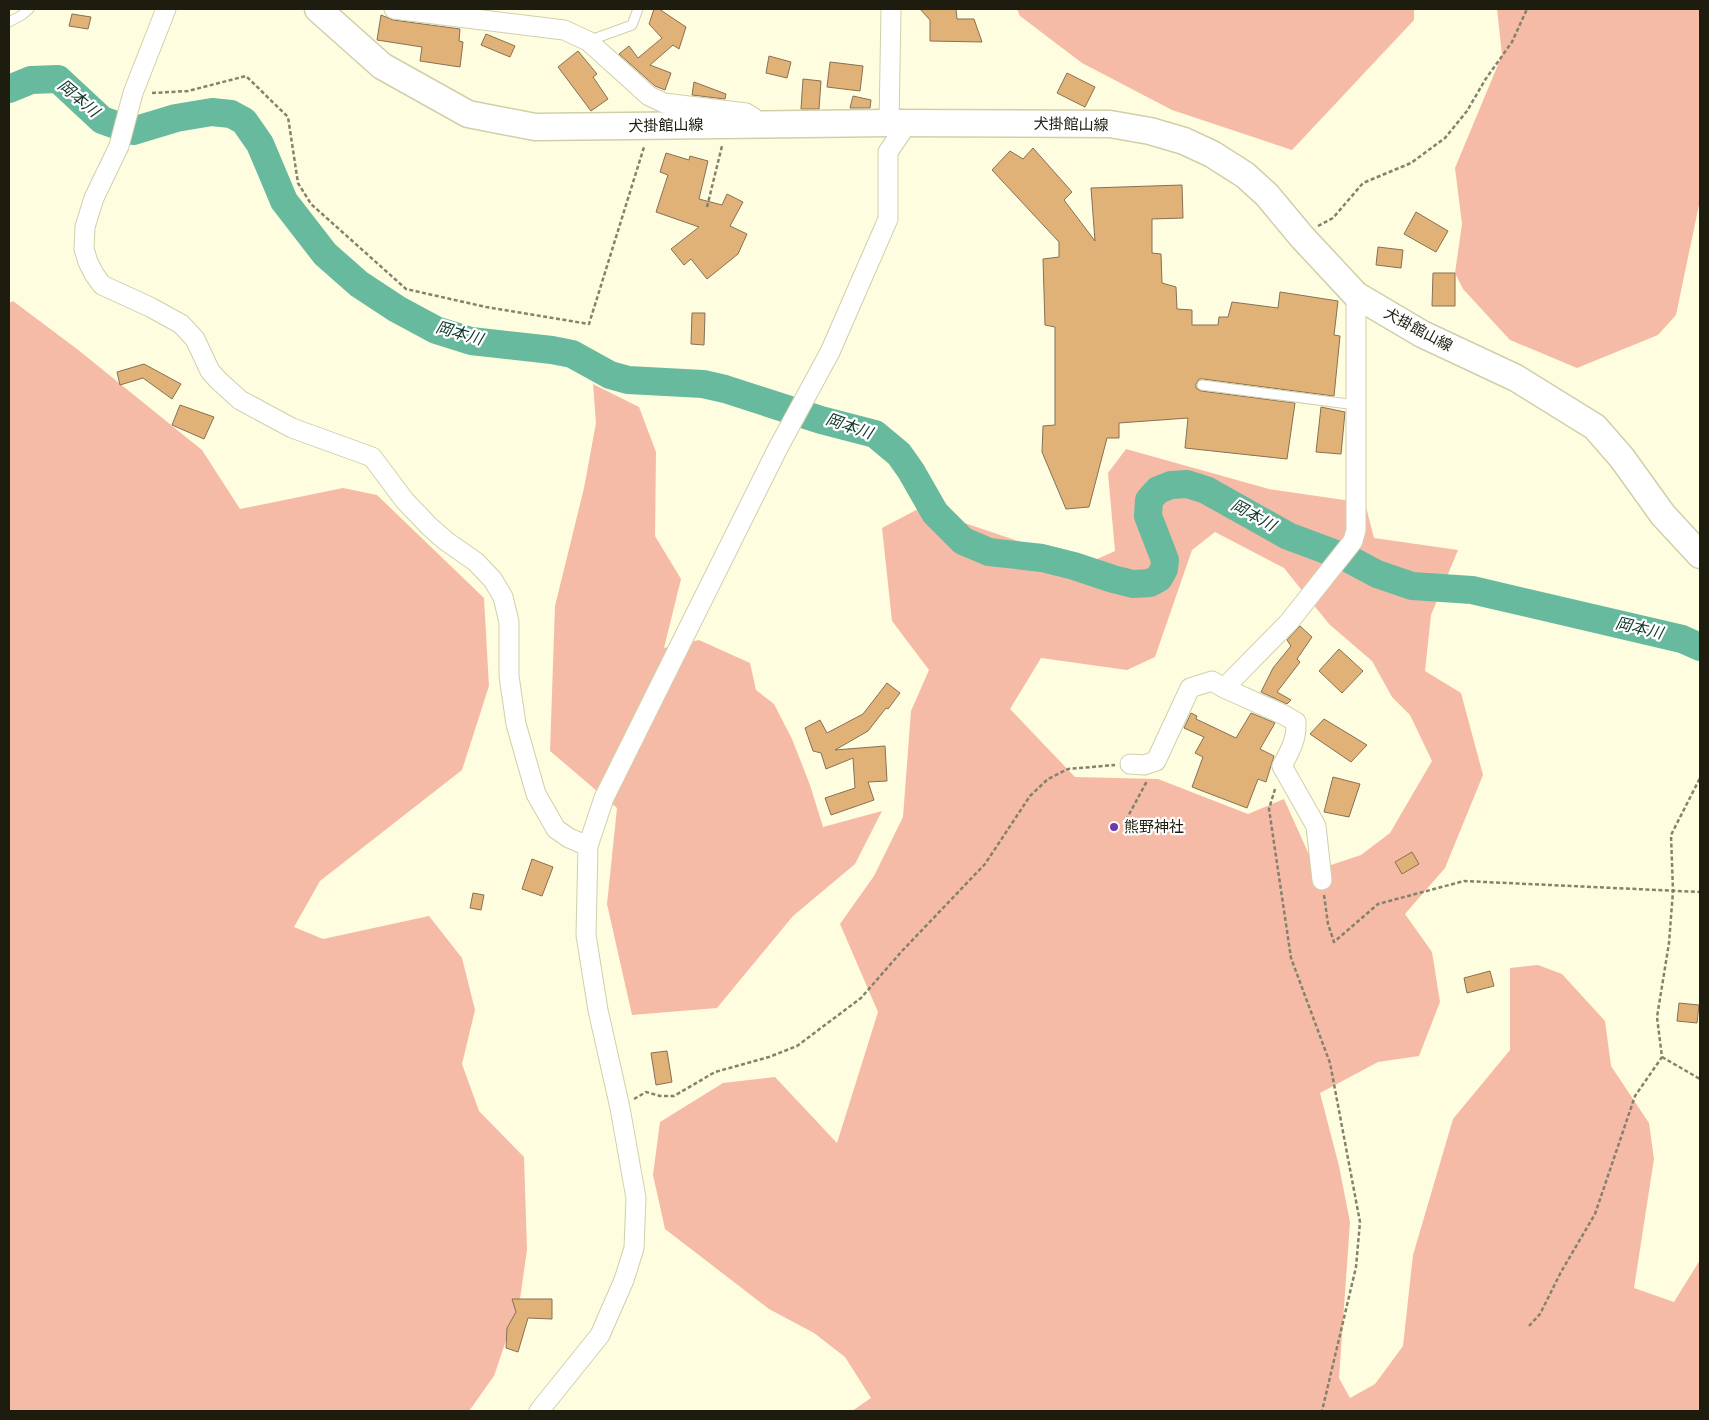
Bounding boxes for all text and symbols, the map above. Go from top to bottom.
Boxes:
water label: 岡本川 [54,76,104,123]
street label: 犬掛館山線 [1033,115,1109,135]
street label: 犬掛館山線 [628,116,704,136]
street label: 犬掛館山線 [1380,304,1456,356]
water label: 岡本川 [433,318,487,350]
water label: 岡本川 [823,410,877,444]
water label: 岡本川 [1227,496,1280,537]
water label: 岡本川 [1613,614,1666,644]
place label: 熊野神社 [1124,818,1184,837]
marker: 熊野神社 [1108,821,1120,833]

